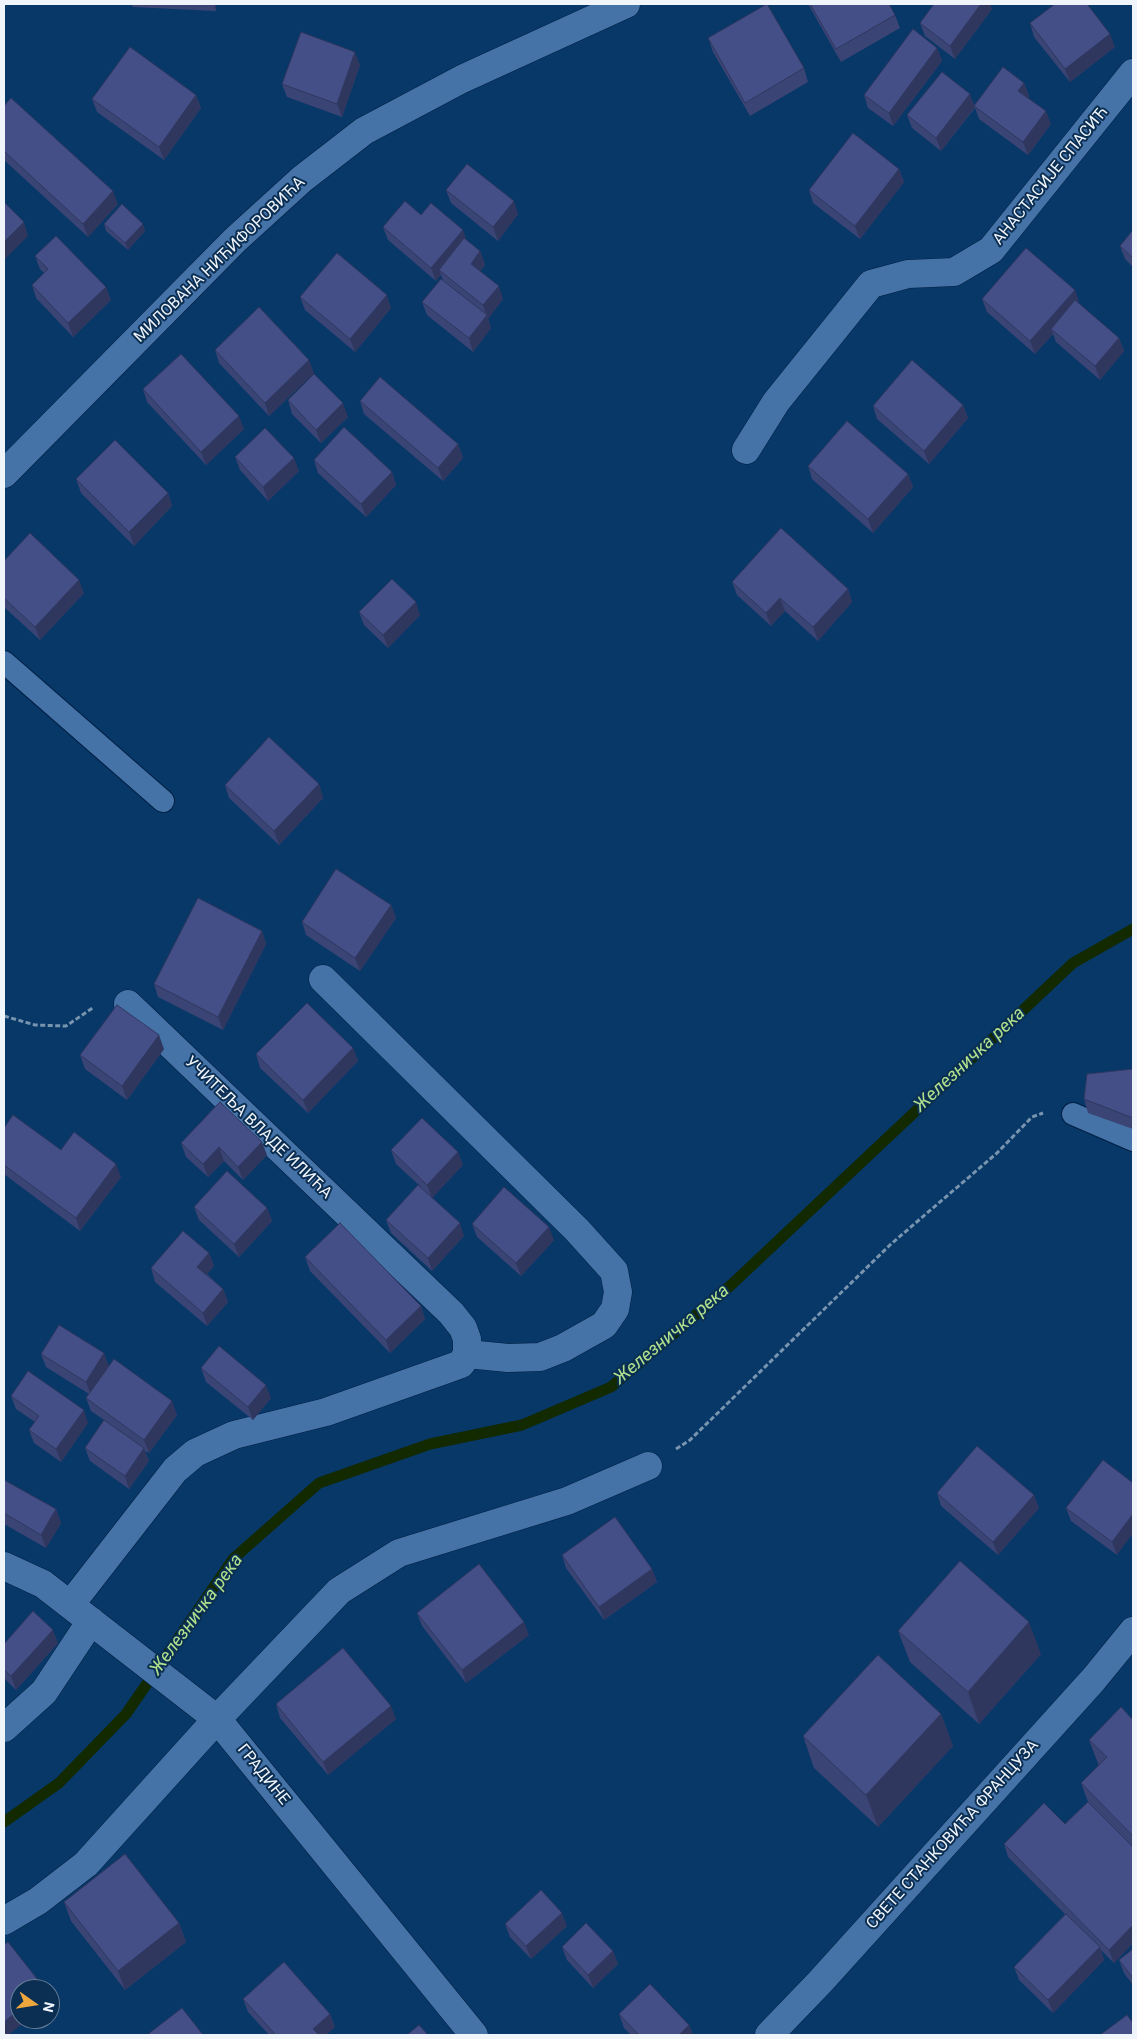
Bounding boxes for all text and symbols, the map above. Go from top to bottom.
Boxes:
street label: АНАСТАСИЈЕ СПАСИЋ [989,103,1113,249]
street label: МИЛОВАНА НИЋИФОРОВИЋА [130,173,310,347]
water label: Железничка река [910,1003,1030,1117]
street label: УЧИТЕЉА ВЛАДЕ ИЛИЋА [180,1053,336,1203]
water label: Железничка река [610,1280,734,1390]
water label: Железничка река [146,1550,248,1680]
street label: СВЕТЕ СТАНКОВИЋА ФРАНЦУЗА [863,1737,1043,1933]
street label: ГРАДИНЕ [233,1741,293,1809]
north arrow [10,1979,60,2029]
text: N [40,2001,58,2014]

